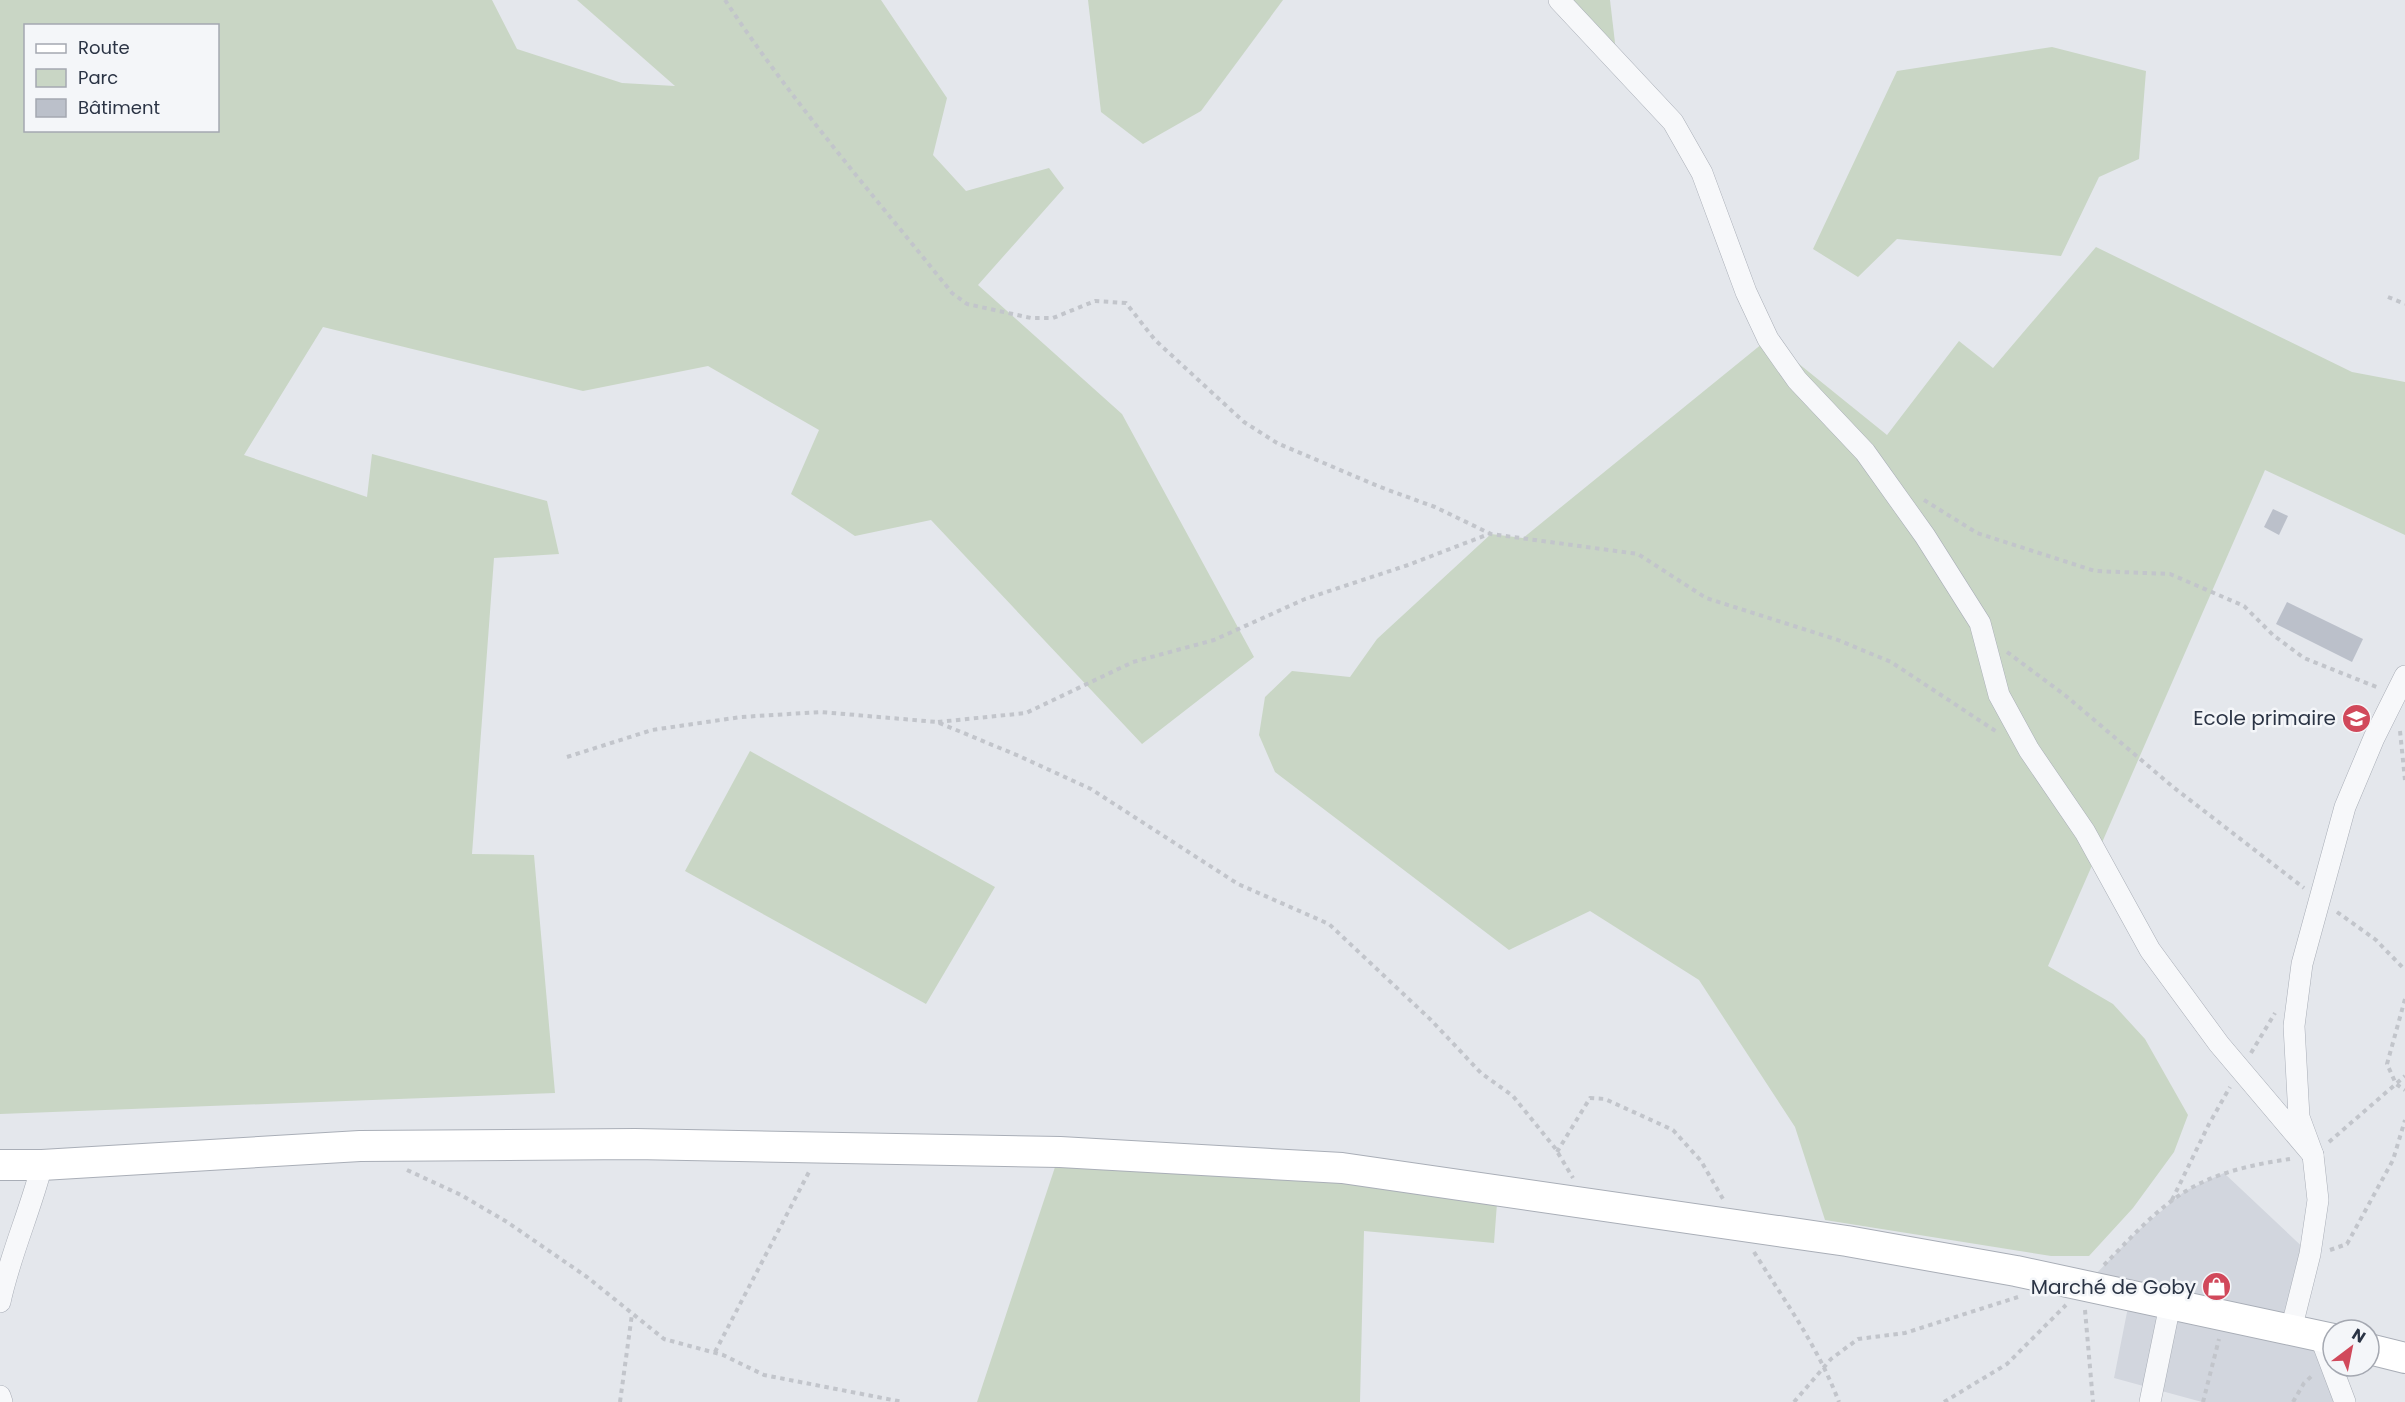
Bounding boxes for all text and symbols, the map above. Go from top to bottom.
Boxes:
legend [24,24,219,132]
text: Route [78,35,130,60]
text: Parc [78,65,118,90]
text: Bâtiment [78,95,160,120]
school or university icon: Ecole primaire [2341,702,2373,734]
place label: Ecole primaire [2193,704,2336,732]
shop icon: Marché de Goby [2201,1271,2233,1303]
place label: Marché de Goby [2031,1273,2196,1301]
north arrow [2321,1318,2381,1378]
text: N [2347,1323,2370,1349]

